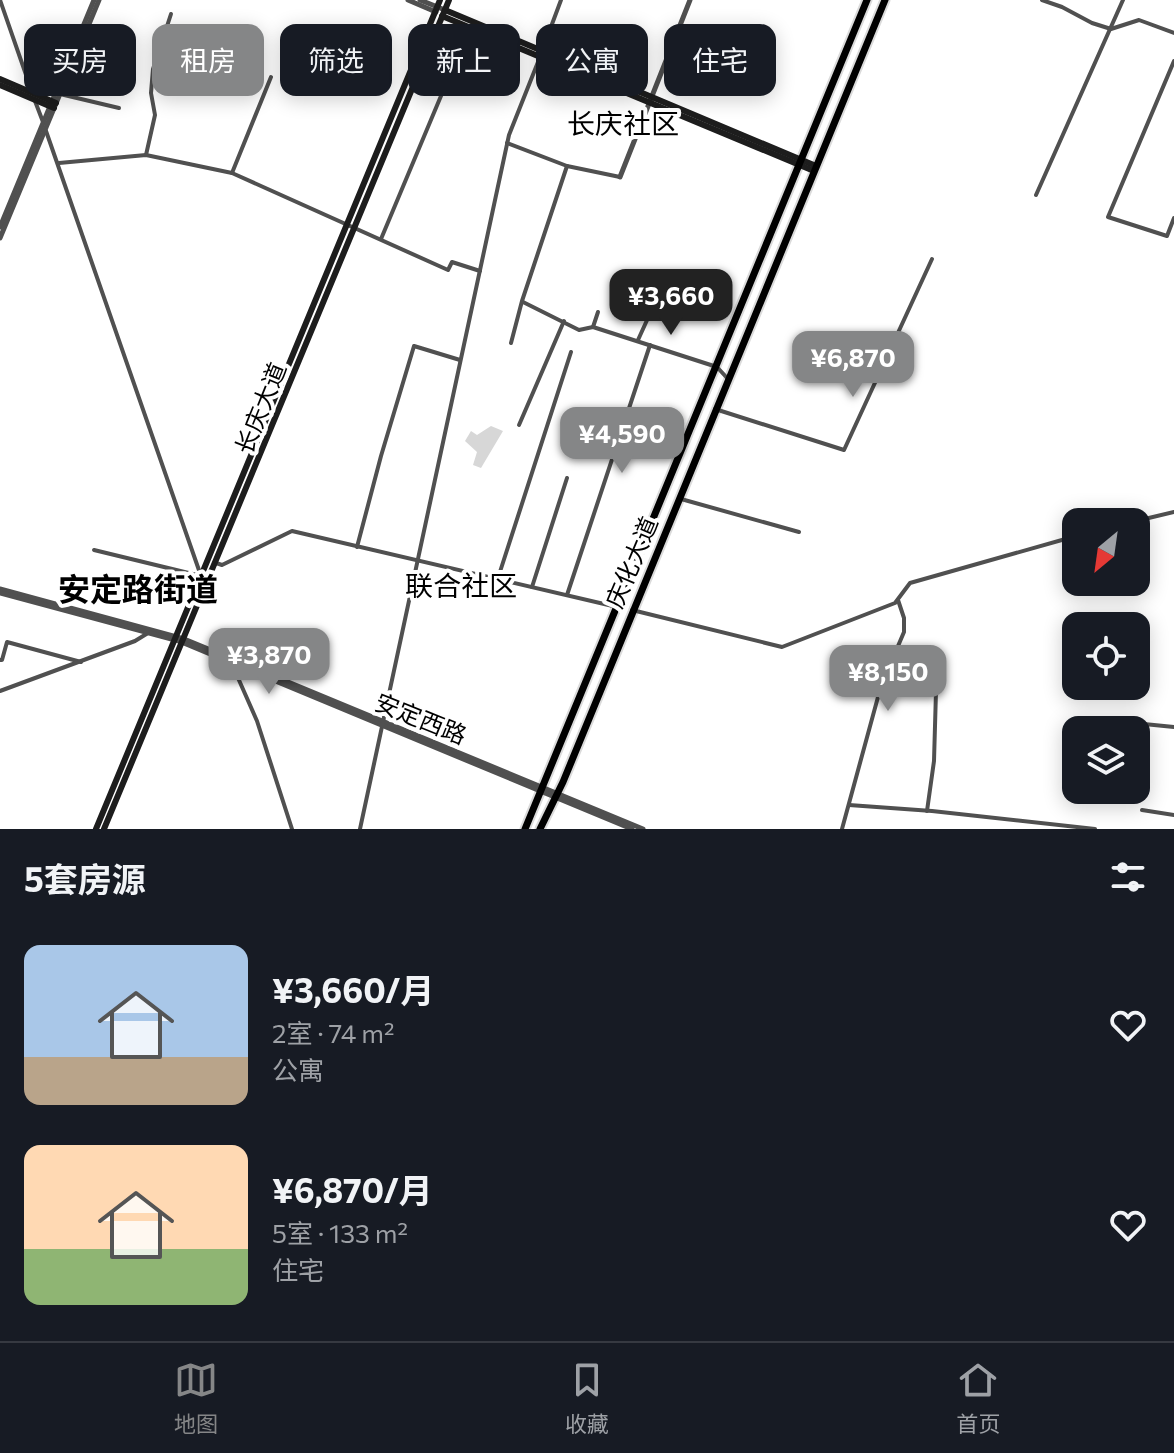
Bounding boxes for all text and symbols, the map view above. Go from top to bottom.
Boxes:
chip: 买房 [24,24,136,96]
chip: 租房 [152,24,264,96]
chip: 筛选 [280,24,392,96]
chip: 新上 [408,24,520,96]
chip: 公寓 [536,24,648,96]
chip: 住宅 [664,24,776,96]
district label: 长庆社区 [567,106,679,140]
pin: ¥3,660 [606,269,736,337]
text: ¥3,660 [627,279,715,310]
pin: ¥6,870 [788,331,918,399]
text: ¥6,870 [810,341,896,372]
street label: 长庆大道 [229,358,291,458]
pin: ¥4,590 [557,407,687,475]
text: ¥4,590 [578,417,666,448]
north arrow [1062,508,1150,596]
map controls [1062,508,1150,804]
street label: 庆化大道 [599,512,663,612]
district label: 安定路街道 [58,568,218,608]
district label: 联合社区 [405,568,517,602]
button: locate [1062,612,1150,700]
pin: ¥3,870 [204,628,334,696]
text: ¥3,870 [227,638,311,669]
pin: ¥8,150 [823,645,953,713]
text: ¥8,150 [847,655,929,686]
street label: 安定西路 [371,687,471,749]
button: layers [1062,716,1150,804]
icon: filters [1106,855,1150,899]
text: 5套房源 [24,857,146,899]
text: ¥3,660/月 [272,968,435,1010]
icon: home [88,977,184,1073]
icon: heart [1106,1003,1150,1047]
text: 2室 · 74 m² [272,1017,394,1048]
text: 公寓 [272,1054,324,1085]
text: ¥6,870/月 [272,1168,433,1210]
icon: home [88,1177,184,1273]
icon: heart [1106,1203,1150,1247]
text: 5室 · 133 m² [272,1217,408,1248]
text: 住宅 [272,1254,324,1285]
tab: 地图 [174,1358,218,1438]
tab: 收藏 [565,1358,609,1438]
tab: 首页 [956,1358,1000,1438]

